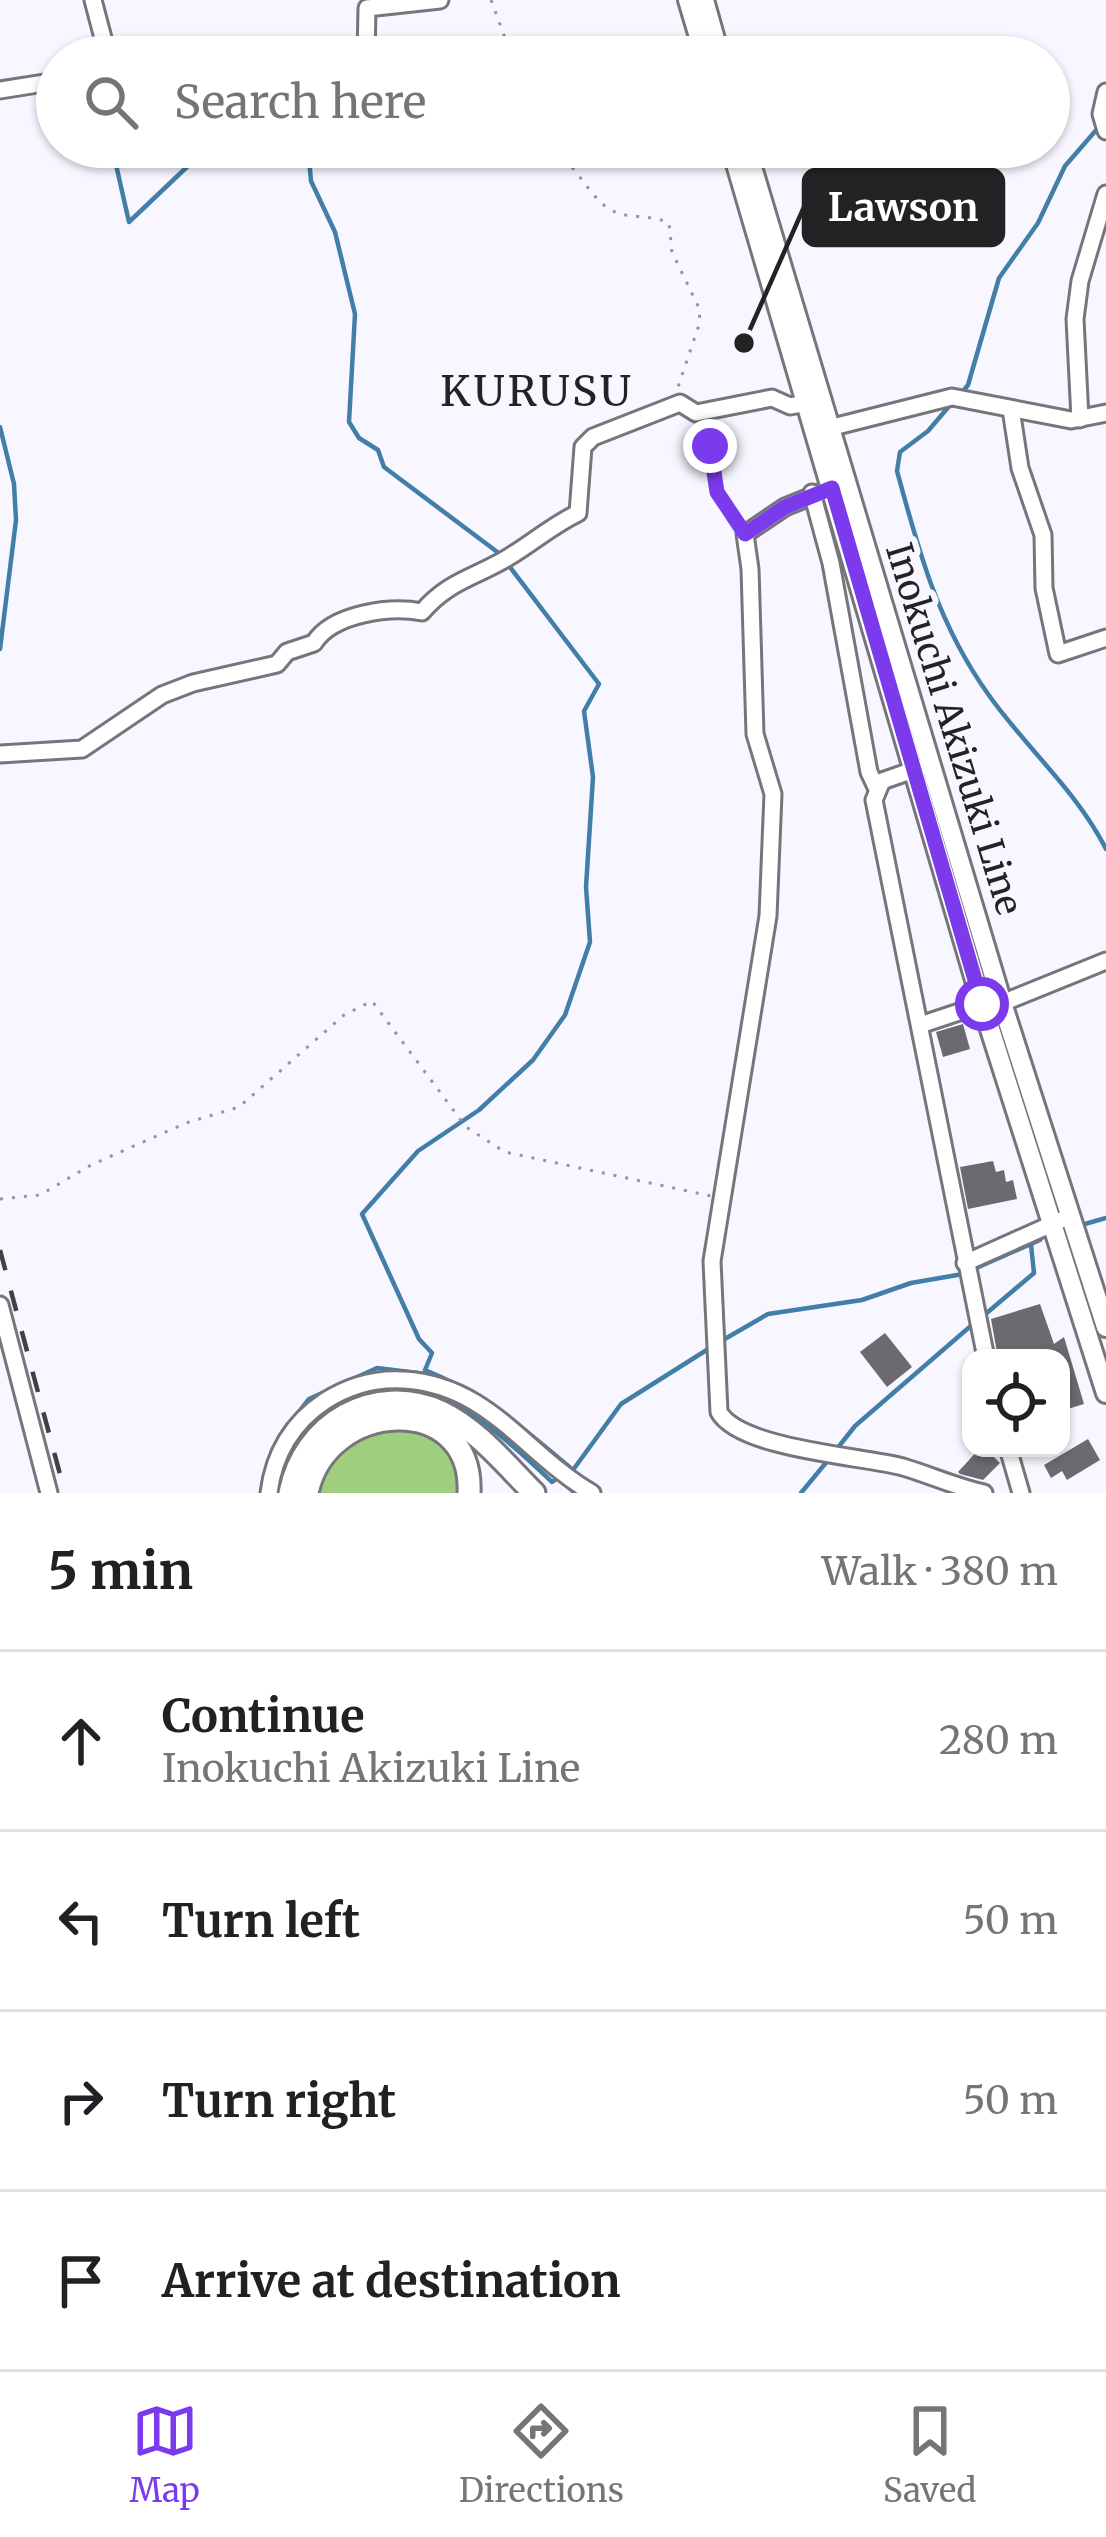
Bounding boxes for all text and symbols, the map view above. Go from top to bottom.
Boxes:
search box [36,36,1070,168]
icon: search [78,69,144,135]
text: Search here [174,74,426,130]
callout: Lawson [804,170,1003,245]
text: Lawson [828,183,978,232]
district label: KURUSU [440,365,634,417]
route end [683,419,737,473]
street label: Inokuchi Akizuki Line [876,538,1032,920]
route start [955,977,1009,1031]
map controls [962,1349,1070,1457]
button: locate [962,1349,1070,1457]
text: 5 min [48,1539,193,1603]
text: Walk · 380 m [822,1547,1058,1596]
text: Continue [162,1688,364,1744]
icon: ahead [48,1708,114,1774]
text: 280 m [939,1716,1058,1765]
text: Inokuchi Akizuki Line [162,1744,580,1793]
icon: left [48,1888,114,1954]
text: Turn left [162,1893,360,1949]
text: 50 m [963,1896,1058,1945]
icon: right [48,2068,114,2134]
text: Turn right [162,2073,396,2129]
text: 50 m [963,2076,1058,2125]
icon: arrive [48,2248,114,2314]
text: Arrive at destination [162,2253,620,2309]
tab: Map [130,2398,200,2511]
tab: Directions [459,2398,624,2511]
tab: Saved [883,2398,976,2511]

